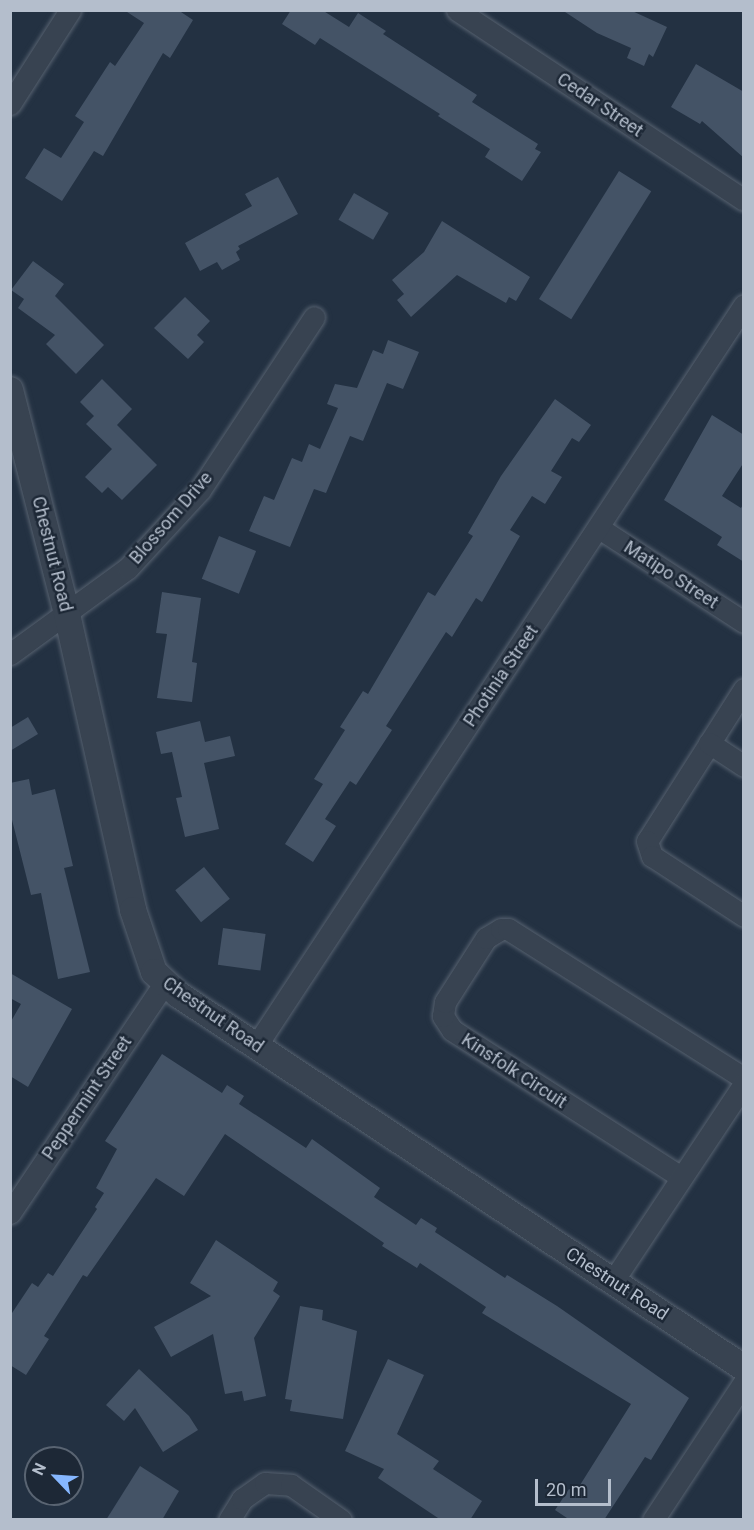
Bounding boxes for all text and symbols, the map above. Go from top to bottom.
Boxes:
street label: Cedar Street [553,68,647,142]
street label: Blossom Drive [125,467,217,569]
street label: Chestnut Road [27,494,77,614]
street label: Matipo Street [620,537,722,613]
street label: Photinia Street [459,621,543,731]
street label: Chestnut Road [159,972,267,1058]
street label: Kinsfolk Circuit [457,1029,571,1113]
street label: Peppermint Street [38,1032,136,1164]
street label: Chestnut Road [562,1243,672,1325]
north arrow [24,1446,84,1506]
text: N [28,1460,50,1478]
scale bar [538,1467,614,1505]
text: 20 m [546,1479,586,1500]

